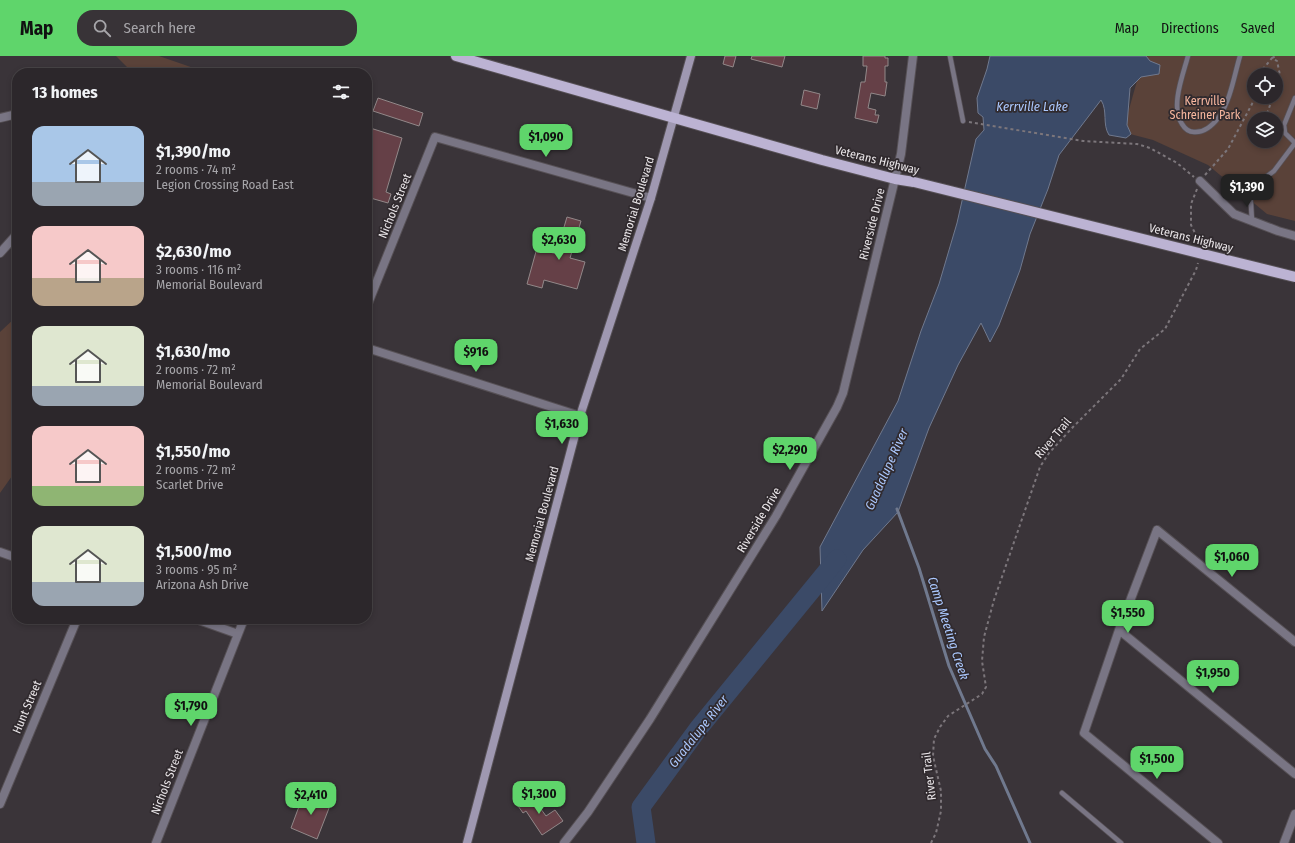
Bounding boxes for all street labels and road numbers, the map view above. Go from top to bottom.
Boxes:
street label: Veterans Highway [833,143,921,177]
street label: Memorial Boulevard [615,155,657,253]
street label: Nichols Street [376,171,414,240]
street label: Riverside Drive [856,187,888,261]
street label: Veterans Highway [1147,221,1235,255]
street label: River Trail [1032,415,1074,461]
street label: Memorial Boulevard [522,465,562,563]
street label: Riverside Drive [734,485,784,555]
street label: Hunt Street [10,678,44,736]
street label: Nichols Street [148,747,186,817]
street label: River Trail [919,751,939,801]

